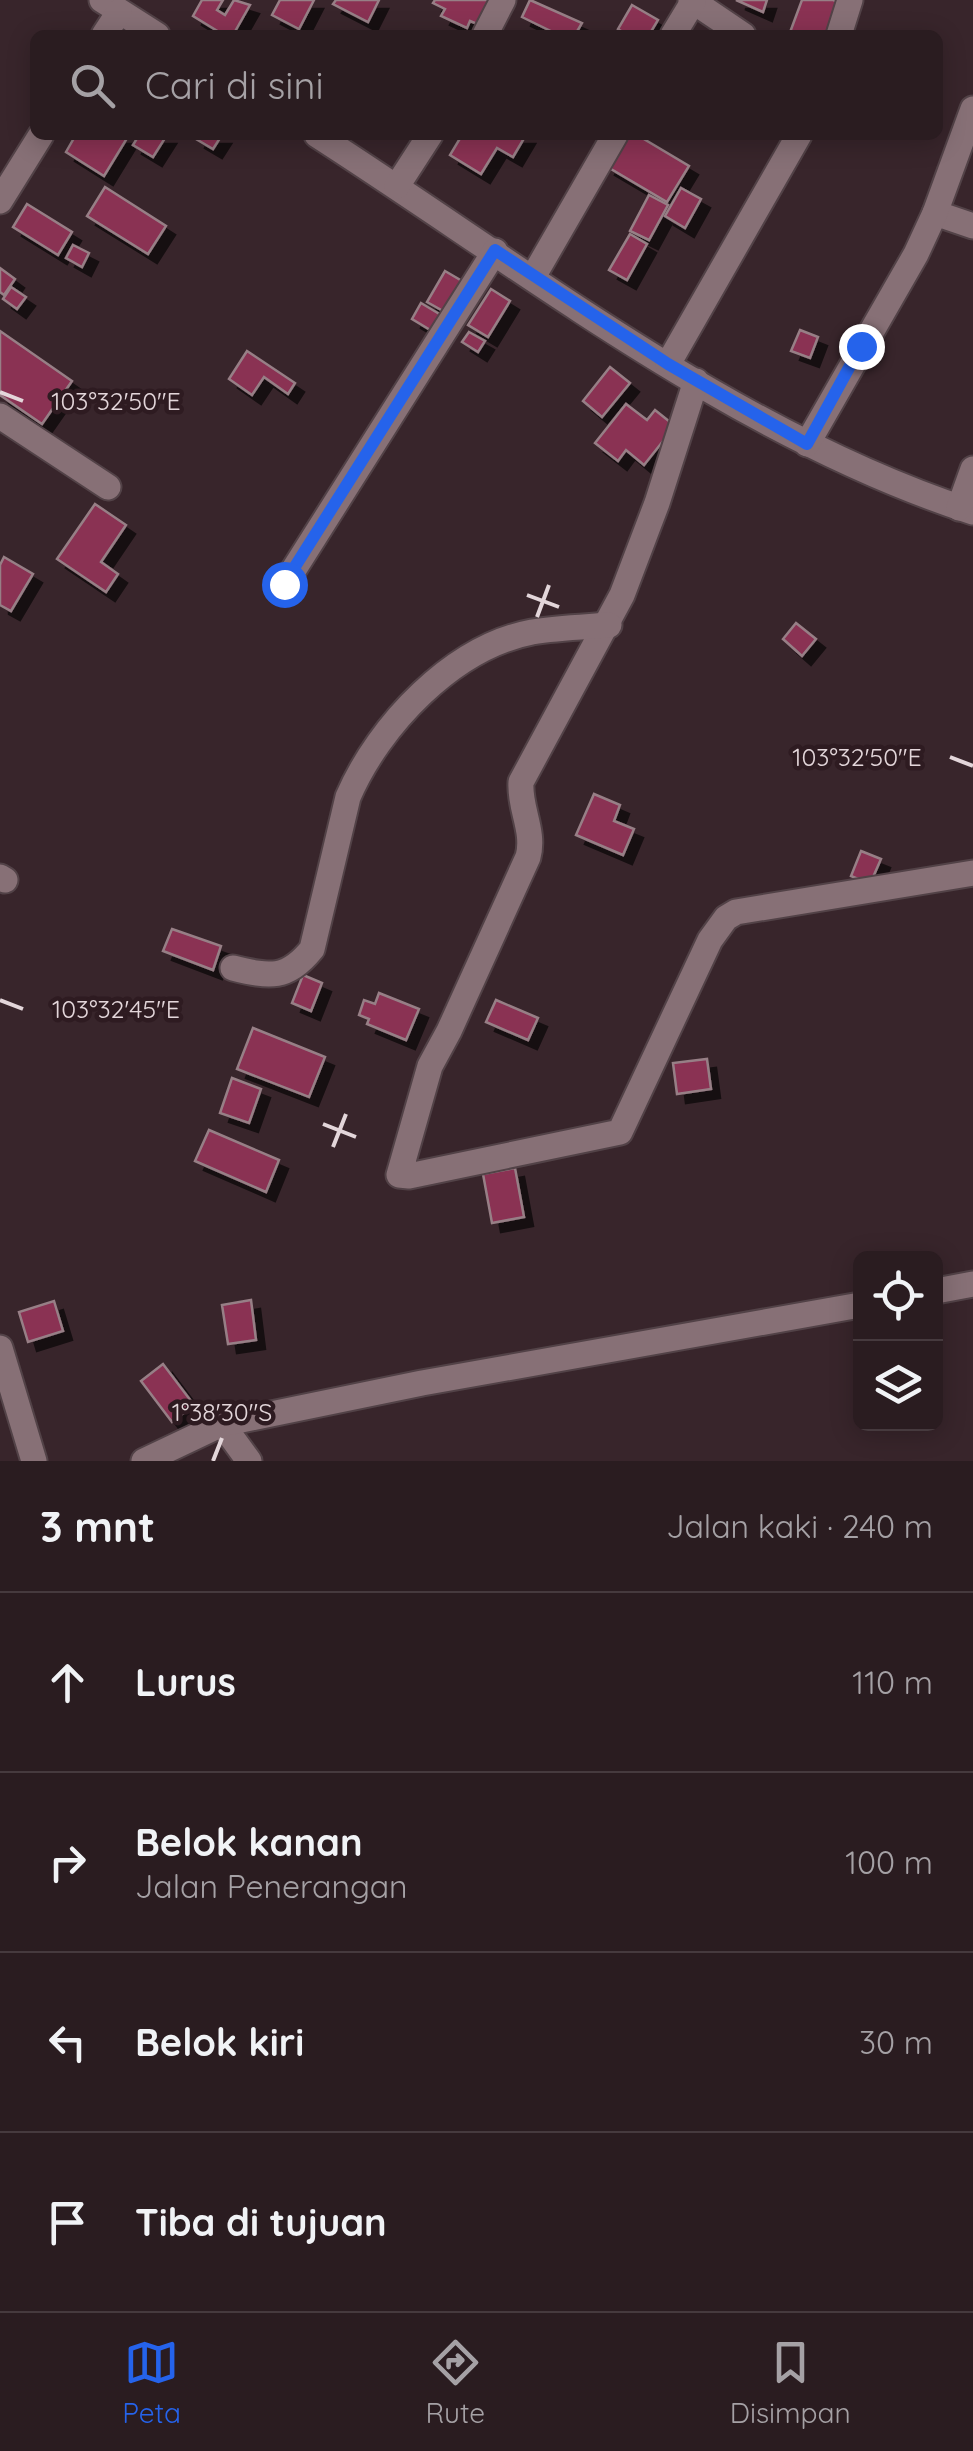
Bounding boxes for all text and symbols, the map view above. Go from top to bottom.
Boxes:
search box [30,30,943,140]
icon: search [65,58,120,113]
text: Cari di sini [145,61,324,109]
route end [839,324,885,370]
text: 103°32'50"E [51,385,181,416]
route start [262,562,308,608]
text: 103°32'50"E [792,741,922,772]
text: 103°32'45"E [52,993,180,1024]
map controls [853,1251,943,1431]
button: locate [853,1251,943,1341]
button: layers [853,1341,943,1431]
text: 1°38'30"S [172,1396,272,1427]
text: 3 mnt [40,1500,155,1553]
text: Jalan kaki · 240 m [666,1506,933,1546]
icon: ahead [40,1655,95,1710]
text: Lurus [135,1658,236,1706]
text: 110 m [852,1662,933,1702]
text: Belok kanan [135,1818,363,1866]
icon: right [40,1835,95,1890]
text: 100 m [845,1842,933,1882]
text: Jalan Penerangan [135,1866,408,1906]
icon: left [40,2015,95,2070]
text: Belok kiri [135,2018,304,2066]
text: 30 m [859,2022,933,2062]
icon: arrive [40,2195,95,2250]
text: Tiba di tujuan [135,2198,387,2246]
tab: Peta [122,2335,181,2430]
tab: Rute [426,2335,485,2430]
tab: Disimpan [730,2335,851,2430]

